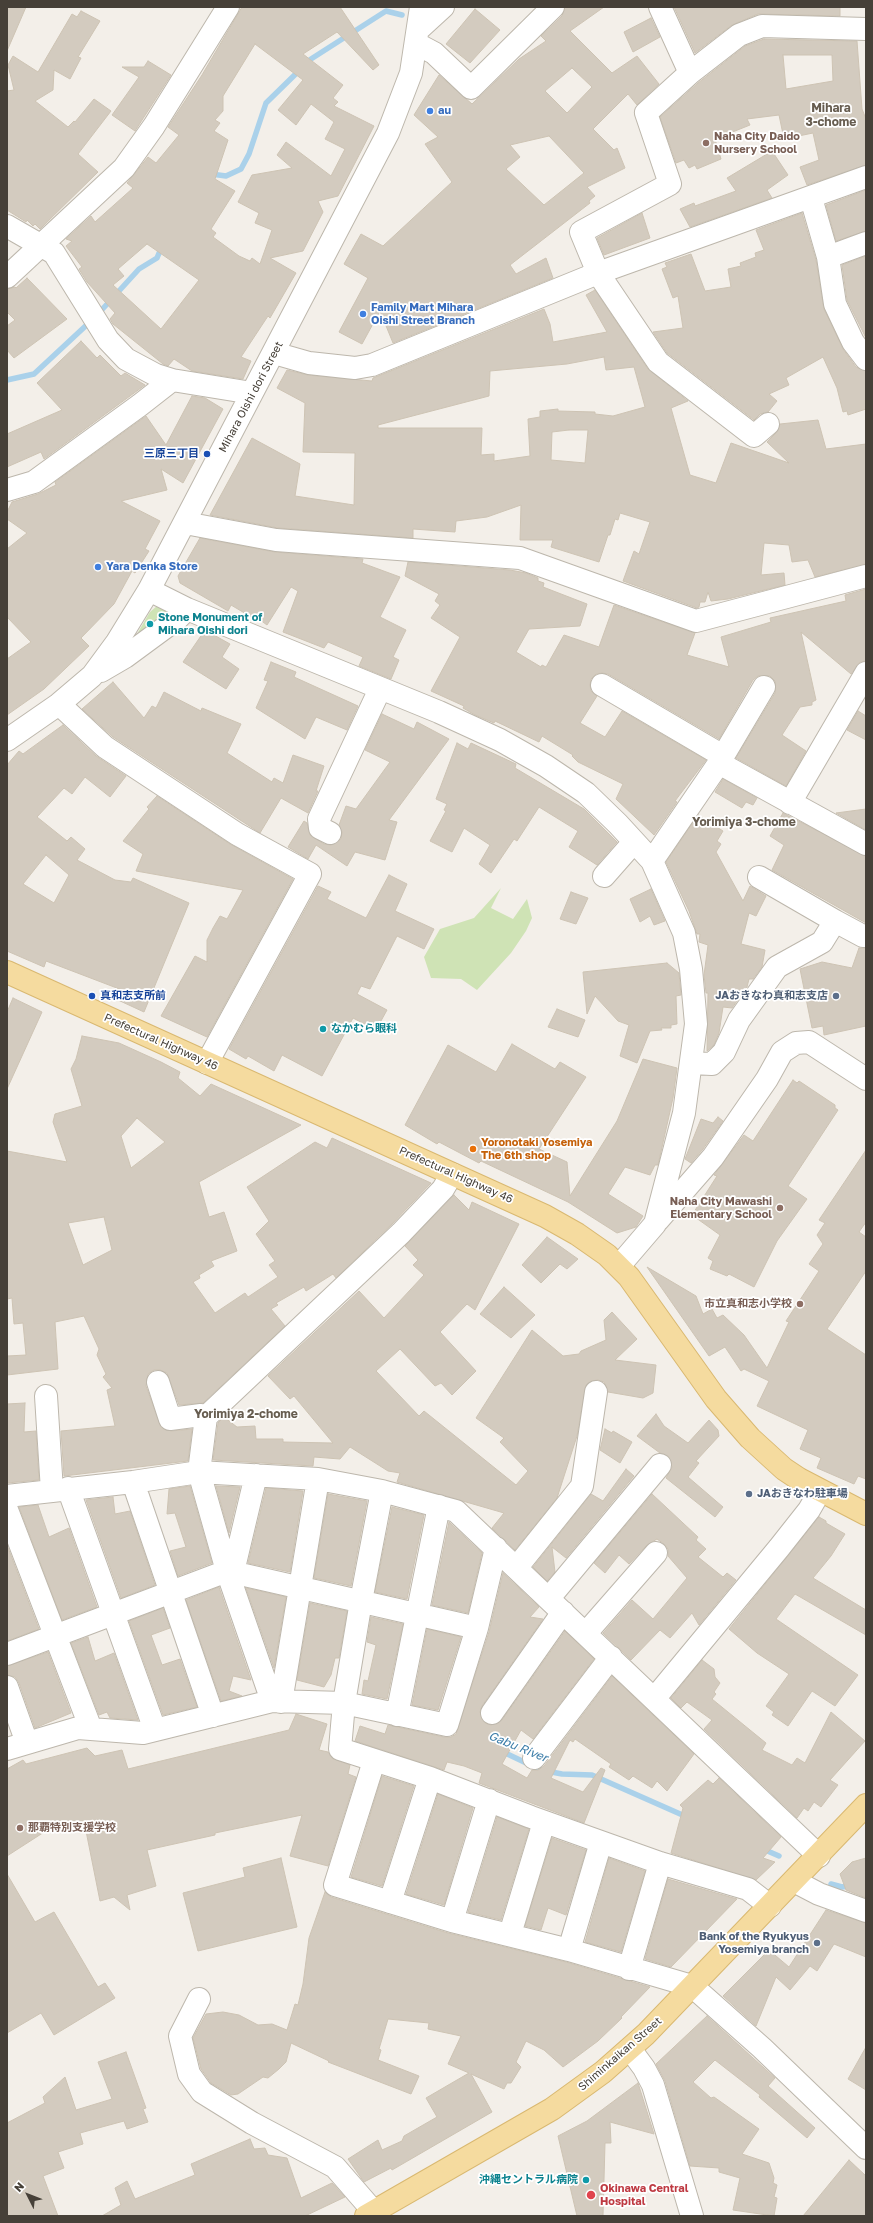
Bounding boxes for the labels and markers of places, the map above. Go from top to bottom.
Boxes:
place label: au [438,104,451,118]
marker: au [425,106,435,116]
place label: Naha City Daido Nursery School [714,130,800,156]
marker: Naha City Daido Nursery School [701,138,711,148]
place label: Family Mart Mihara Oishi Street Branch [371,301,475,327]
marker: Family Mart Mihara Oishi Street Branch [358,309,368,319]
place label: 三原三丁目 [144,447,199,461]
marker: 三原三丁目 [202,449,212,459]
place label: Yara Denka Store [106,560,198,574]
marker: Yara Denka Store [93,562,103,572]
place label: Stone Monument of Mihara Oishi dori [158,611,262,637]
marker: Stone Monument of Mihara Oishi dori [145,619,155,629]
place label: 真和志支所前 [100,989,166,1003]
place label: JAおきなわ真和志支店 [715,989,828,1003]
marker: 真和志支所前 [87,991,97,1001]
marker: JAおきなわ真和志支店 [831,991,841,1001]
place label: なかむら眼科 [331,1022,397,1036]
marker: なかむら眼科 [318,1024,328,1034]
place label: Yoronotaki Yosemiya The 6th shop [481,1136,592,1162]
marker: Yoronotaki Yosemiya The 6th shop [468,1144,478,1154]
place label: Naha City Mawashi Elementary School [670,1195,772,1221]
marker: Naha City Mawashi Elementary School [775,1203,785,1213]
place label: 市立真和志小学校 [704,1297,792,1311]
marker: 市立真和志小学校 [795,1299,805,1309]
place label: JAおきなわ駐車場 [757,1487,848,1501]
marker: JAおきなわ駐車場 [744,1489,754,1499]
place label: 那覇特別支援学校 [28,1821,116,1835]
marker: 那覇特別支援学校 [15,1823,25,1833]
place label: Bank of the Ryukyus Yosemiya branch [699,1930,809,1956]
marker: Bank of the Ryukyus Yosemiya branch [812,1938,822,1948]
place label: 沖縄セントラル病院 [479,2173,578,2187]
marker: 沖縄セントラル病院 [581,2175,591,2185]
place label: Okinawa Central Hospital [600,2182,688,2208]
marker: Okinawa Central Hospital [585,2189,597,2201]

